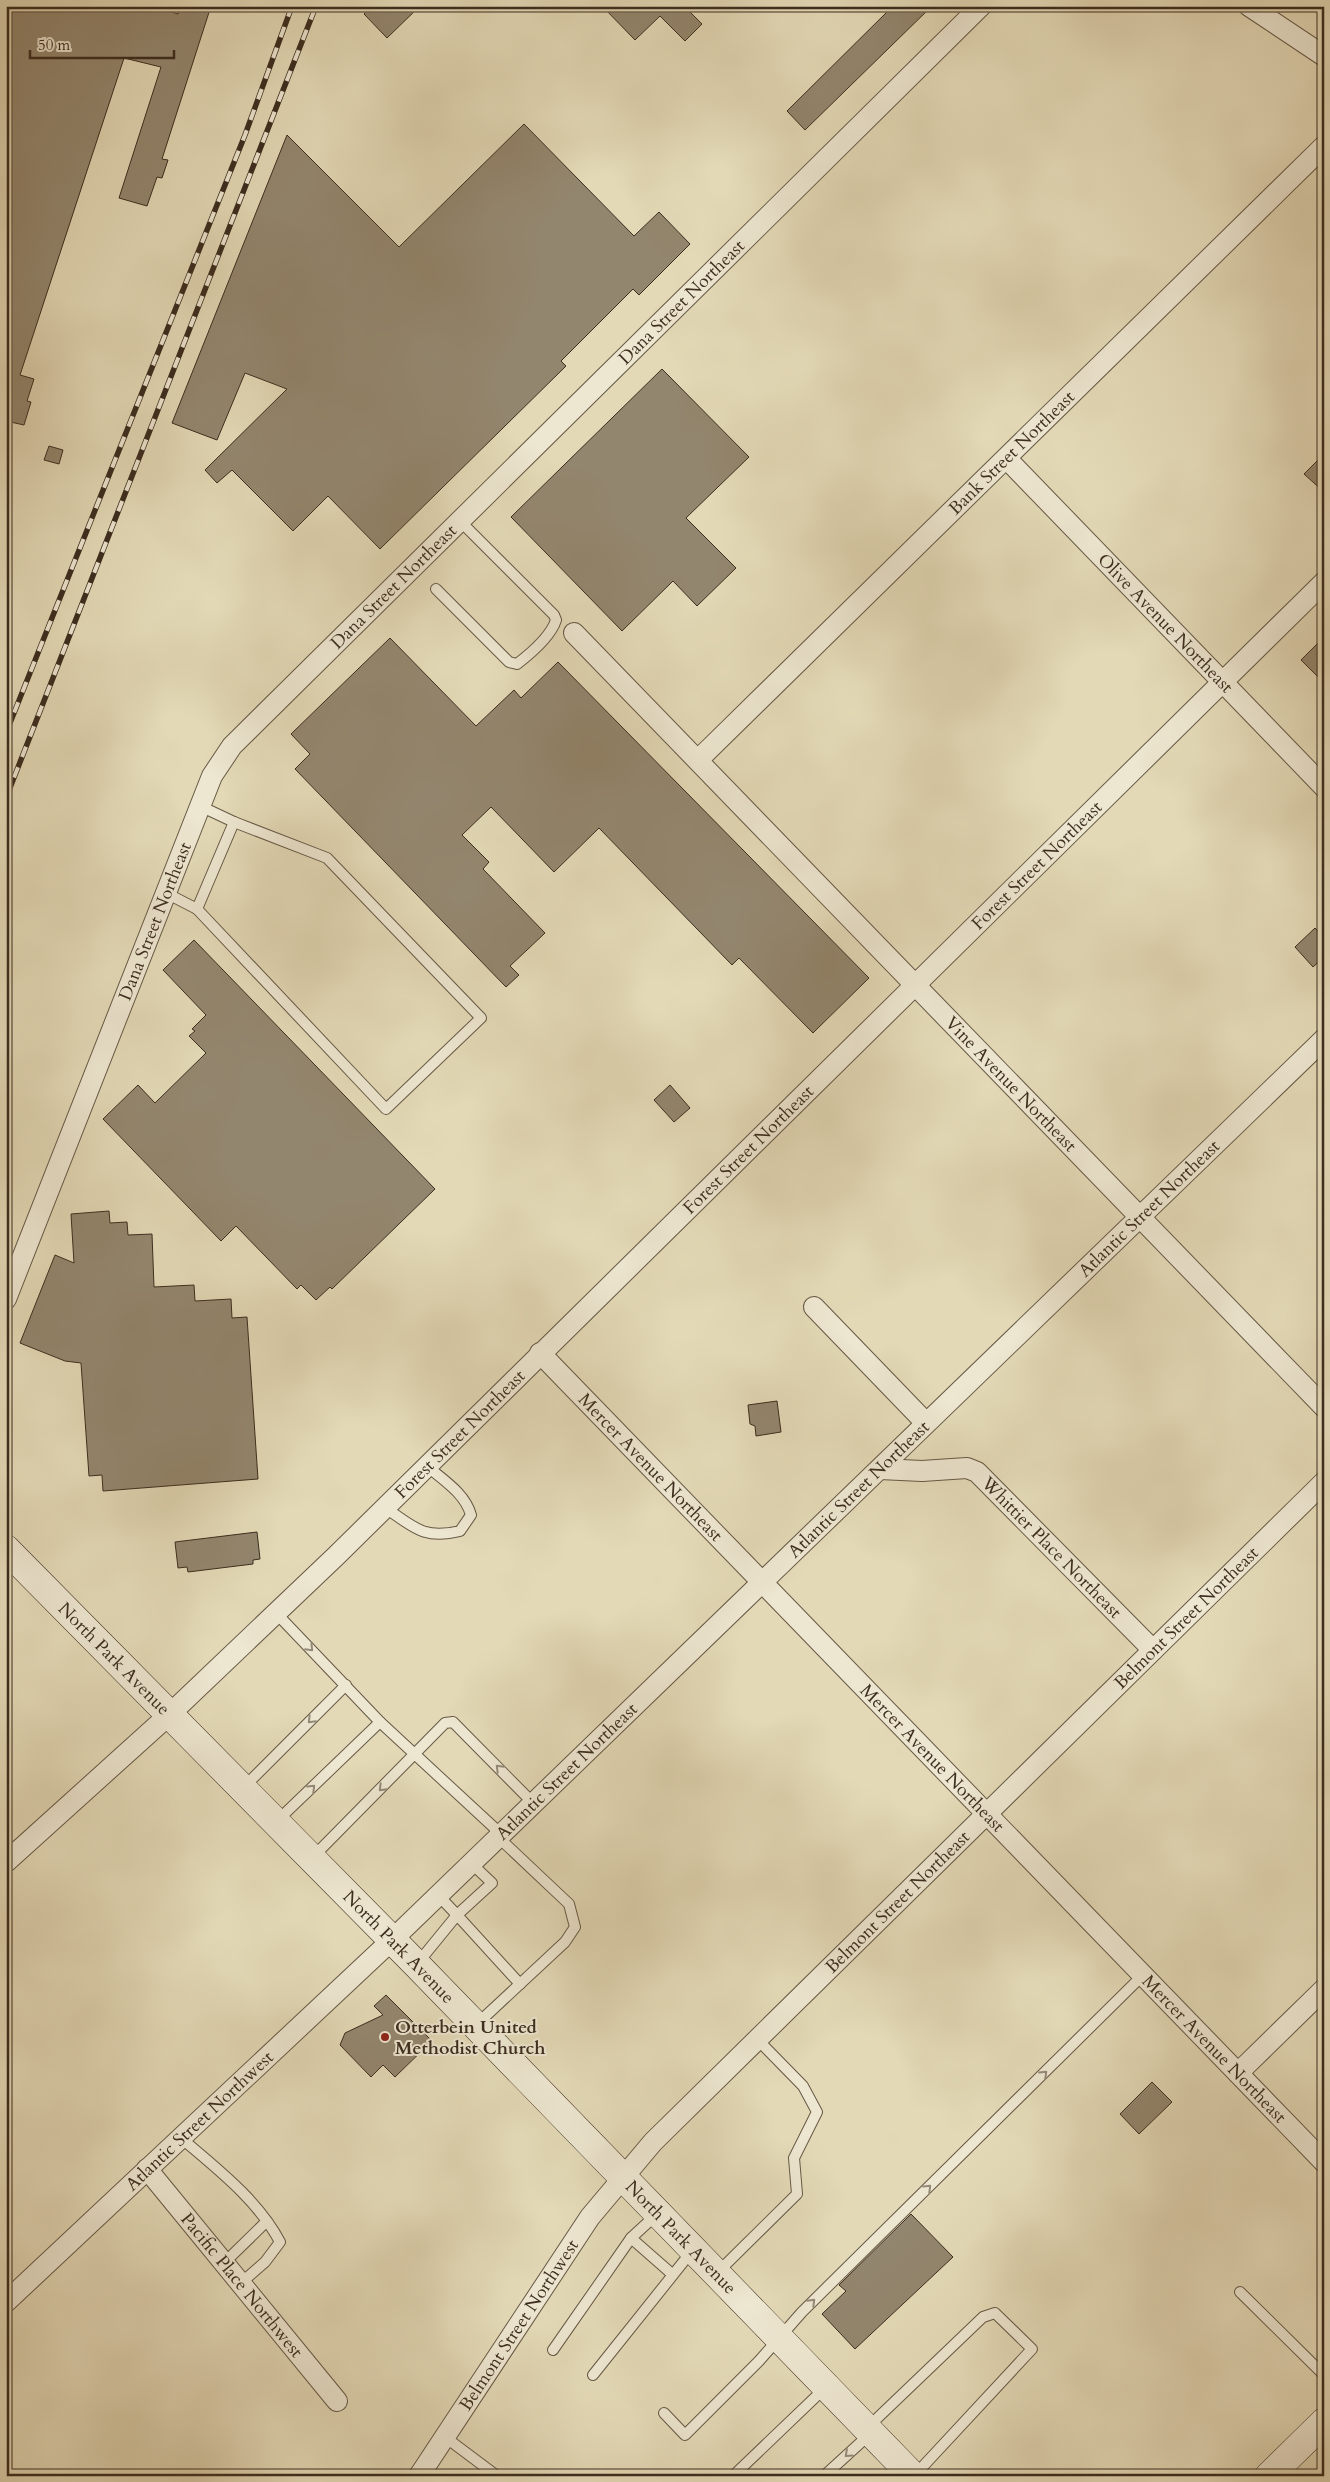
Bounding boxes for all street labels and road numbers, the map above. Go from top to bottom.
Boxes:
street label: Dana Street Northeast [613,234,751,370]
street label: Bank Street Northeast [943,385,1081,521]
street label: Dana Street Northeast [325,519,463,655]
street label: Olive Avenue Northeast [1092,548,1239,699]
street label: Forest Street Northeast [966,795,1108,936]
street label: Dana Street Northeast [113,838,198,1004]
street label: Vine Avenue Northeast [939,1011,1082,1158]
street label: Forest Street Northeast [678,1080,820,1220]
street label: Atlantic Street Northeast [1073,1134,1226,1283]
street label: Forest Street Northeast [389,1364,531,1504]
street label: Mercer Avenue Northeast [573,1388,728,1547]
street label: Atlantic Street Northeast [783,1415,935,1564]
street label: Whittier Place Northeast [975,1471,1127,1624]
street label: Belmont Street Northeast [1109,1541,1265,1695]
street label: North Park Avenue [52,1597,175,1721]
street label: Mercer Avenue Northeast [854,1679,1010,1838]
street label: Atlantic Street Northeast [491,1697,643,1846]
street label: Belmont Street Northeast [820,1825,976,1979]
street label: North Park Avenue [337,1885,460,2009]
street label: Mercer Avenue Northeast [1136,1969,1292,2129]
street label: Atlantic Street Northwest [120,2045,279,2197]
street label: North Park Avenue [620,2175,742,2300]
street label: Pacific Place Northwest [175,2208,309,2363]
street label: Belmont Street Northwest [453,2234,585,2416]

